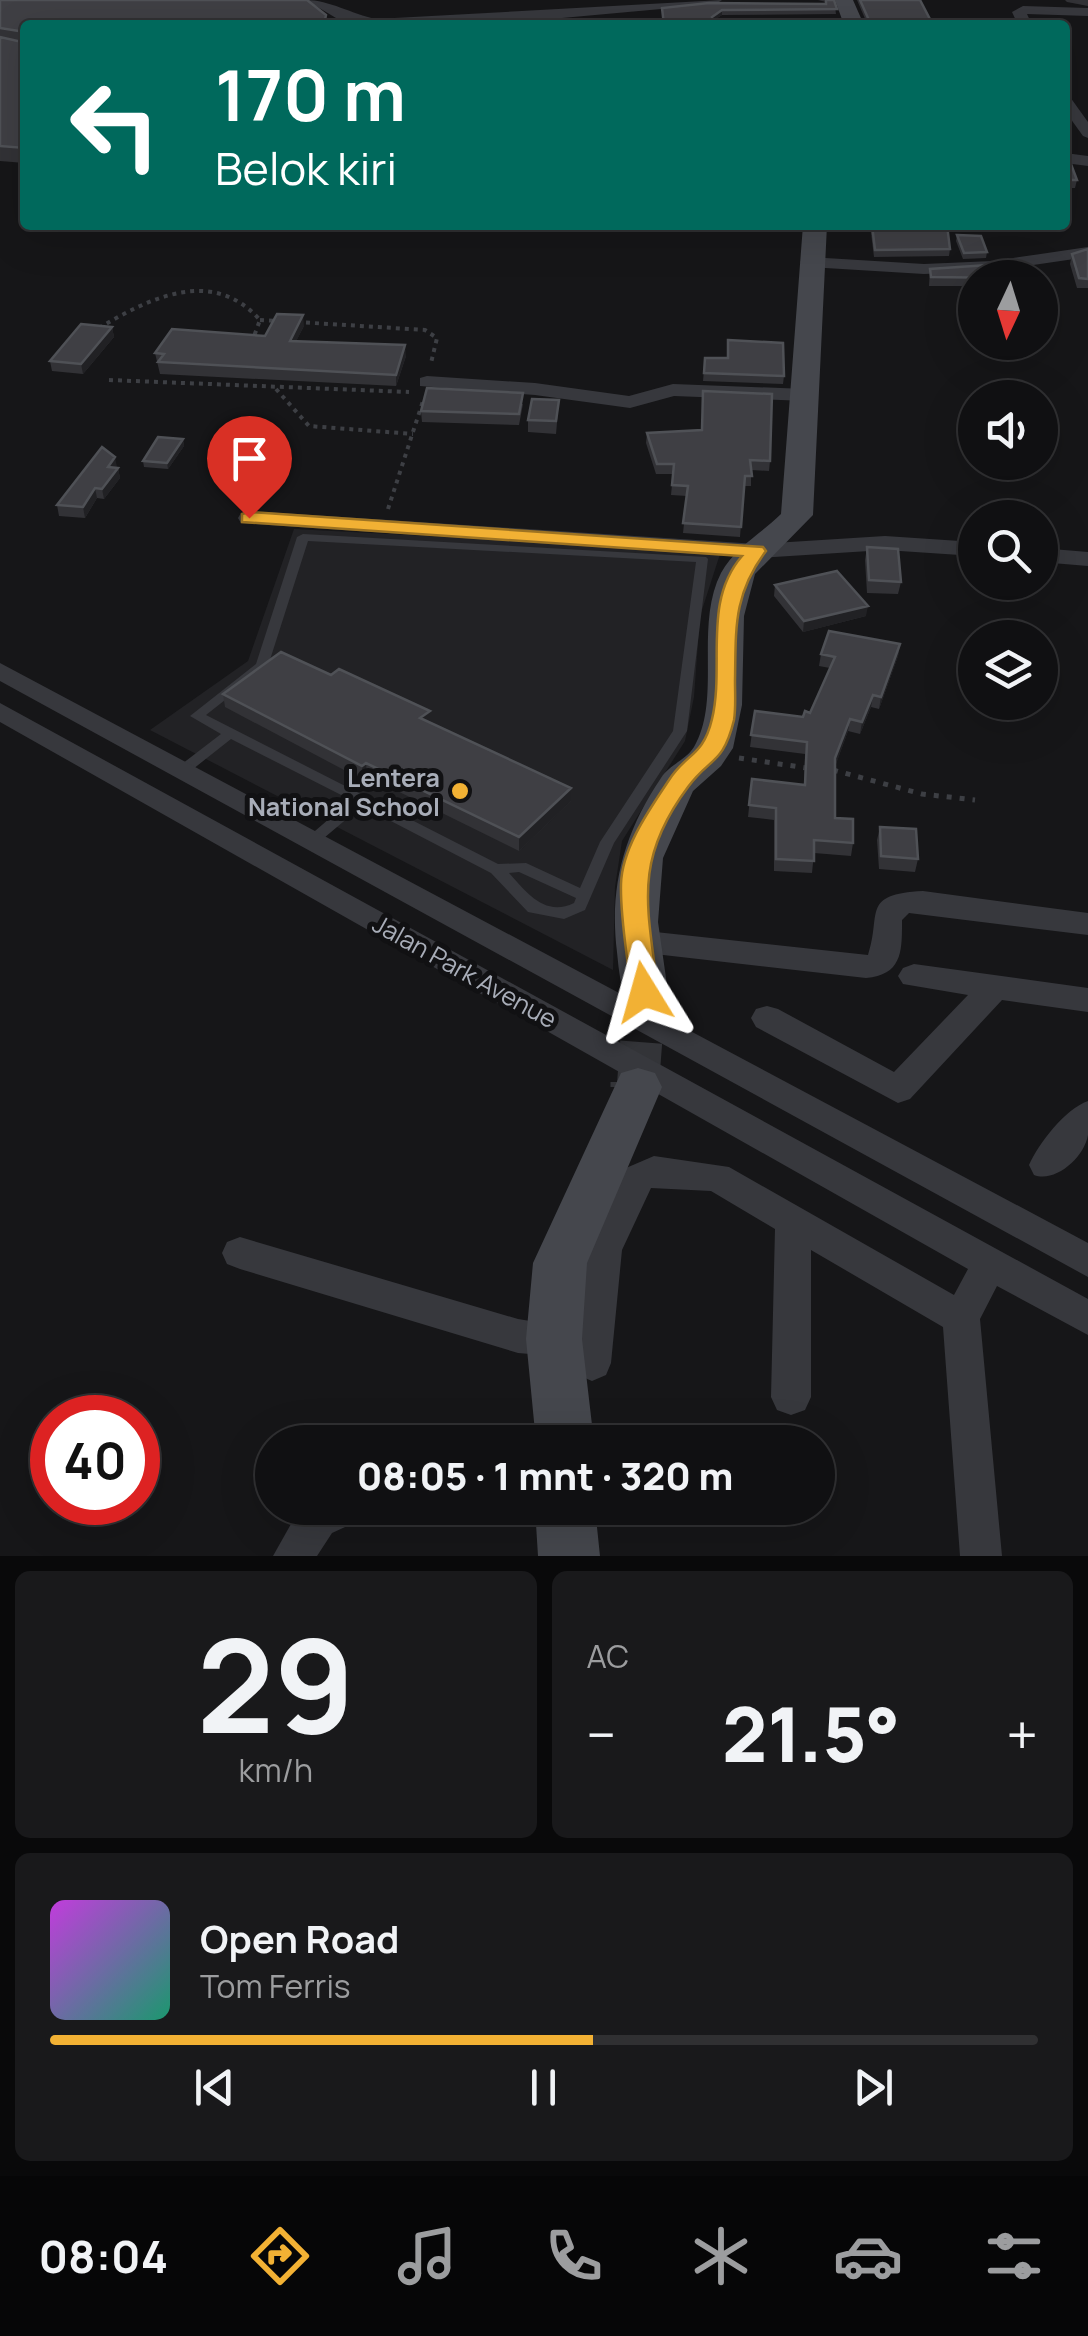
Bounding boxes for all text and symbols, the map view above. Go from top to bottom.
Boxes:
text: 170 m [215,46,406,142]
icon: left [50,60,180,190]
text: Belok kiri [215,137,397,199]
north arrow [958,260,1058,360]
map controls [958,260,1058,720]
button: sound [958,380,1058,480]
pin [207,416,292,519]
icon: arrive [222,431,277,486]
button: search [958,500,1058,600]
button: layers [958,620,1058,720]
place label: Lentera National School [248,760,440,824]
marker: Lentera National School [449,780,471,802]
street label: Jalan Park Avenue [367,906,563,1036]
position arrow [592,940,696,1044]
speed limit sign: 40 [30,1395,160,1525]
text: 08:05 · 1 mnt · 320 m [357,1449,733,1501]
text: 29 [197,1594,355,1772]
text: AC [587,1634,629,1678]
text: 21.5° [722,1682,900,1785]
text: − [587,1696,616,1772]
text: + [1006,1696,1038,1772]
text: km/h [239,1748,313,1792]
text: Open Road [200,1912,399,1964]
text: Tom Ferris [200,1964,351,2008]
icon: previous [187,2060,242,2115]
icon: pause [516,2060,571,2115]
icon: next [846,2060,901,2115]
icon: directions [245,2221,315,2291]
icon: music [392,2221,462,2291]
icon: phone [539,2221,609,2291]
icon: climate [686,2221,756,2291]
icon: car [833,2221,903,2291]
icon: filters [979,2221,1049,2291]
text: 08:04 [38,2225,168,2287]

